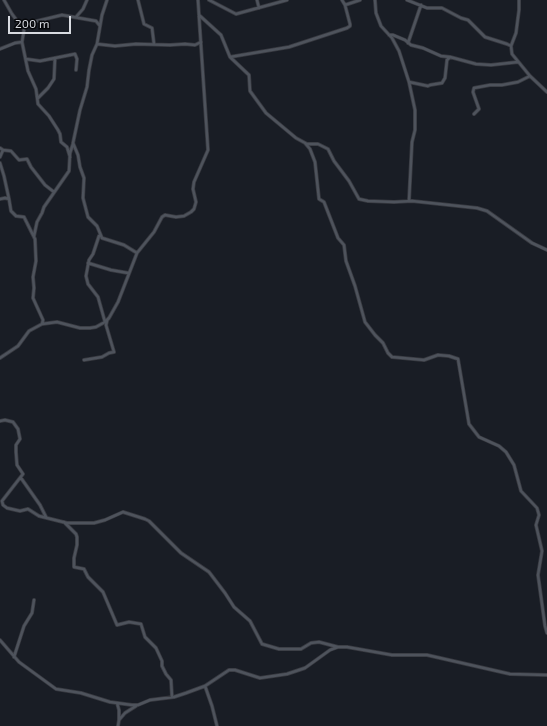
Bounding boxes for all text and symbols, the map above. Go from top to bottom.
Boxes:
scale bar [10,8,73,34]
text: 200 m [15,16,49,30]

